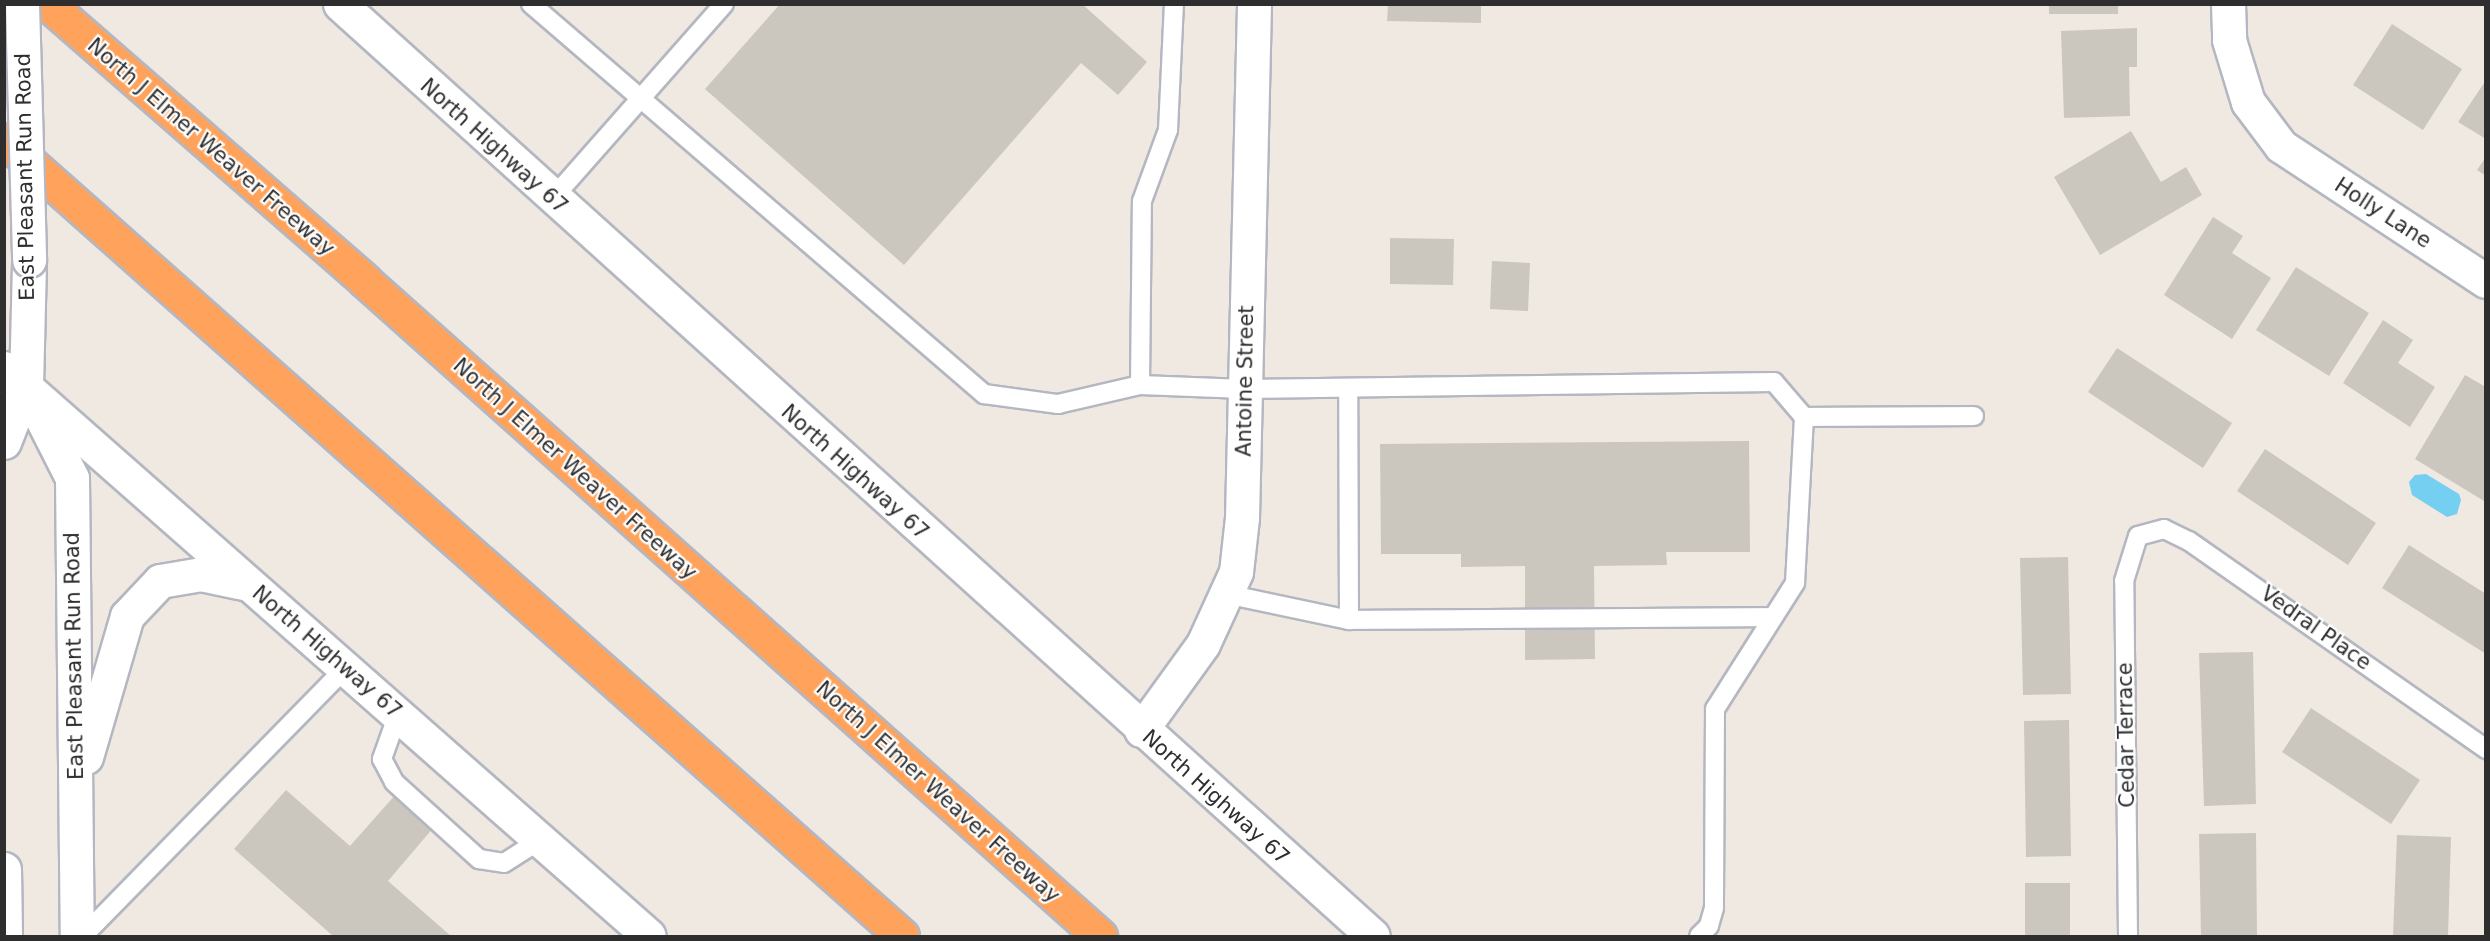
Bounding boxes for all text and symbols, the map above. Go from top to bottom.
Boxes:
street label: North J Elmer Weaver Freeway [82,33,340,261]
street label: East Pleasant Run Road [10,53,40,301]
street label: North Highway 67 [415,73,573,219]
street label: Holly Lane [2330,172,2436,254]
street label: Antoine Street [1231,305,1259,457]
street label: North J Elmer Weaver Freeway [448,353,702,585]
street label: North Highway 67 [776,399,934,545]
street label: East Pleasant Run Road [59,532,89,780]
street label: North Highway 67 [247,580,407,724]
street label: Vedral Place [2256,581,2376,675]
street label: Cedar Terrace [2112,662,2140,808]
street label: North J Elmer Weaver Freeway [811,676,1065,908]
street label: North Highway 67 [1137,724,1295,870]

